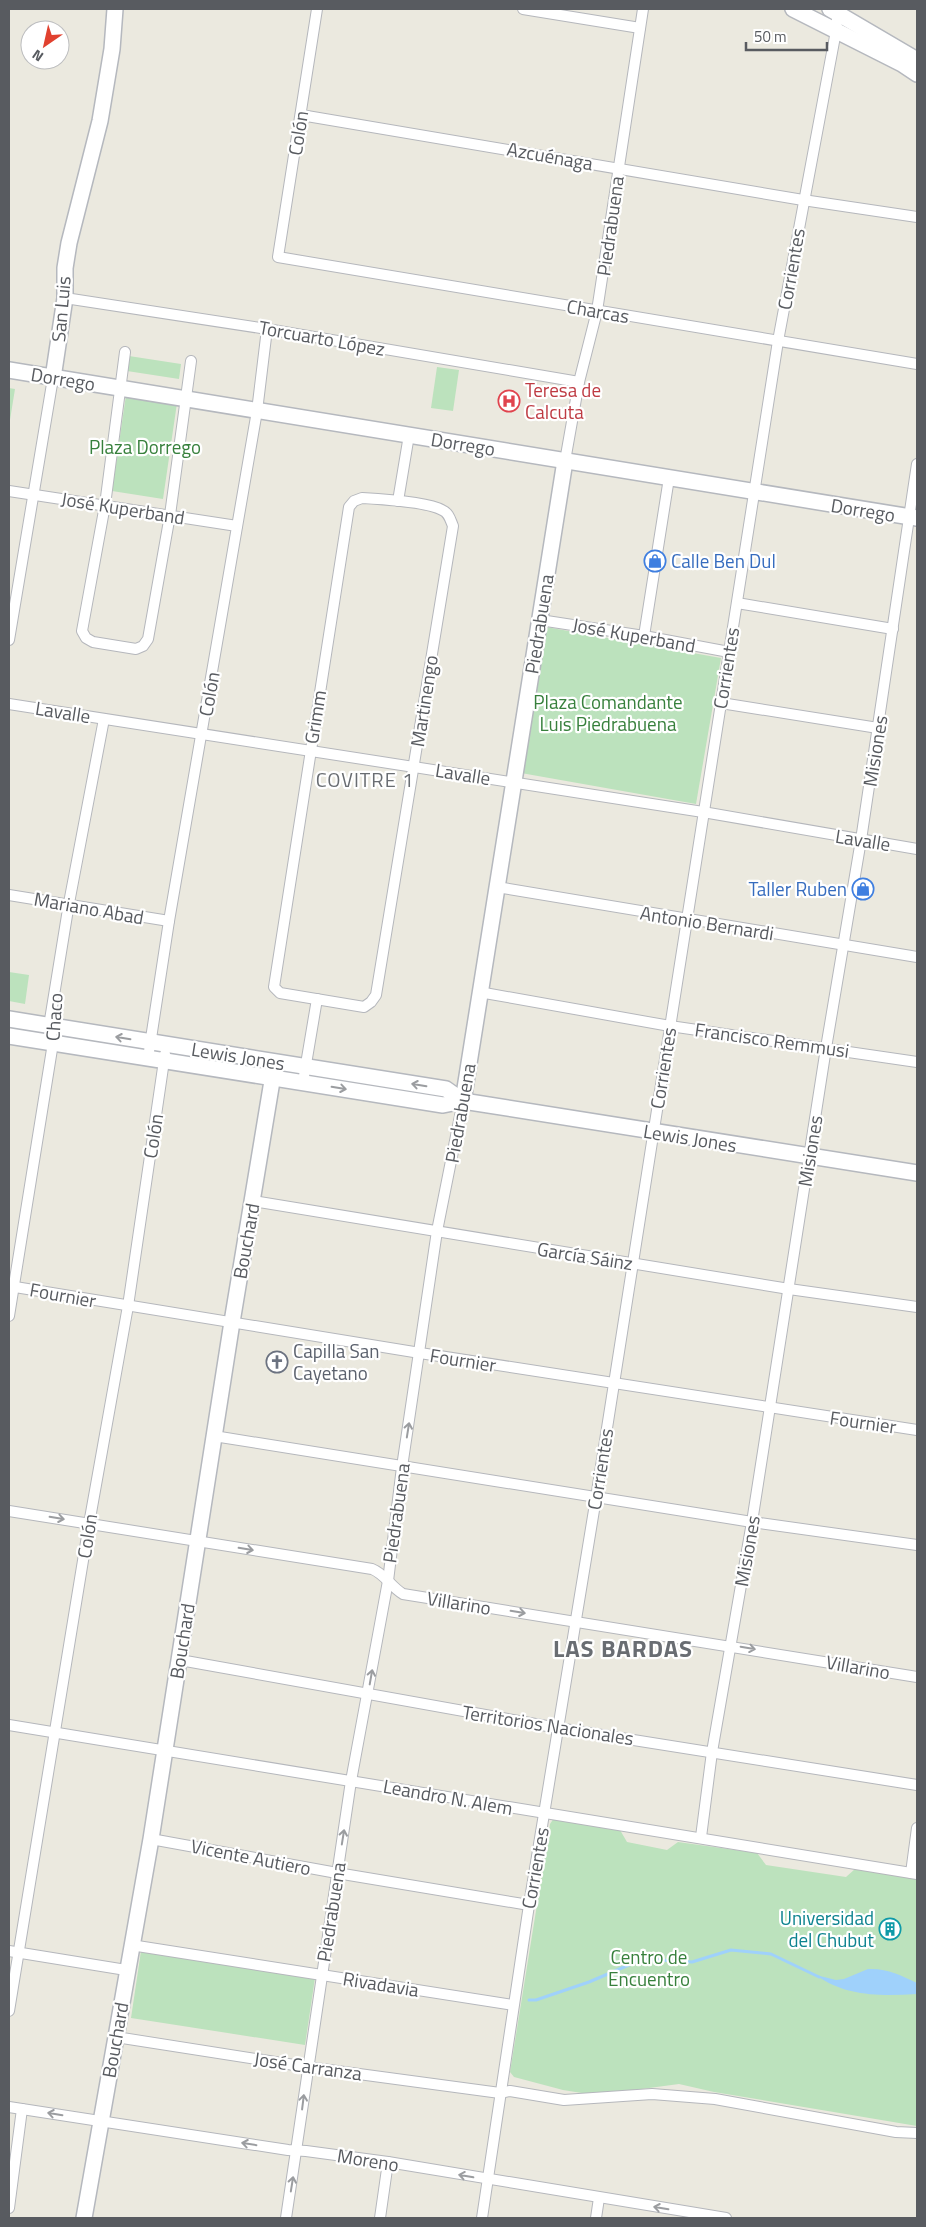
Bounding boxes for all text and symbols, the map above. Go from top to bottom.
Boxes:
north arrow [20,20,70,70]
scale bar [746,20,827,52]
text: 50 m [754,25,787,48]
text: N [28,45,47,68]
street label: Colón [280,109,315,157]
street label: Azcuénaga [505,134,596,177]
street label: Piedrabuena [588,174,631,278]
street label: Corrientes [769,226,812,312]
street label: San Luis [43,275,78,343]
street label: Charcas [565,291,632,330]
street label: Torcuarto López [257,312,387,363]
street label: Dorrego [29,359,97,398]
place label: Teresa de Calcuta [525,375,601,426]
hospital icon: Teresa de Calcuta [497,389,521,413]
street label: Dorrego [429,424,497,463]
park label: Plaza Dorrego [89,432,201,461]
street label: José Kuperband [59,483,187,532]
street label: Dorrego [829,490,897,529]
place label: Calle Ben Dul [671,546,776,575]
shop icon: Calle Ben Dul [643,549,667,573]
street label: Piedrabuena [516,572,561,676]
street label: José Kuperband [570,609,698,660]
street label: Corrientes [705,625,746,711]
street label: Martinengo [402,653,445,749]
street label: Colón [190,669,227,718]
park label: Plaza Comandante Luis Piedrabuena [533,687,683,738]
street label: Grimm [296,688,333,746]
street label: Lavalle [33,693,93,730]
street label: Misiones [855,713,894,789]
street label: Lavalle [433,755,493,792]
district label: COVITRE 1 [316,764,414,795]
street label: Lavalle [833,821,893,858]
place label: Taller Ruben [749,874,847,903]
shop icon: Taller Ruben [851,877,875,901]
street label: Mariano Abad [32,884,146,931]
street label: Antonio Bernardi [638,898,776,947]
street label: Chaco [37,992,70,1042]
street label: Francisco Remmusi [693,1014,851,1065]
street label: Corrientes [642,1025,683,1111]
one-way arrow [116,1032,132,1042]
street label: Lewis Jones [189,1034,287,1077]
street label: Piedrabuena [436,1060,483,1165]
one-way arrow [411,1079,427,1089]
one-way arrow [330,1083,346,1093]
street label: Colón [135,1112,170,1160]
street label: Misiones [790,1113,829,1189]
street label: Lewis Jones [641,1116,739,1159]
street label: Bouchard [225,1201,266,1281]
street label: García Sáinz [535,1234,635,1277]
street label: Fournier [28,1274,99,1315]
place label: Capilla San Cayetano [293,1336,380,1387]
street label: Fournier [428,1340,499,1379]
church icon: Capilla San Cayetano [265,1350,289,1374]
street label: Fournier [828,1402,899,1441]
one-way arrow [403,1423,413,1439]
street label: Corrientes [579,1426,620,1512]
street label: Piedrabuena [374,1461,417,1565]
street label: Colón [69,1512,104,1560]
street label: Misiones [726,1513,767,1589]
one-way arrow [48,1514,64,1524]
one-way arrow [237,1544,253,1554]
street label: Villarino [425,1583,493,1622]
street label: Bouchard [161,1601,202,1681]
one-way arrow [510,1608,526,1618]
district label: LAS BARDAS [553,1630,693,1666]
one-way arrow [740,1644,756,1654]
street label: Villarino [824,1647,892,1686]
one-way arrow [366,1670,376,1686]
street label: Territorios Nacionales [460,1697,636,1752]
street label: Leandro N. Alem [381,1771,515,1822]
street label: Corrientes [513,1825,556,1911]
one-way arrow [338,1830,348,1846]
street label: Vicente Autiero [189,1831,314,1882]
street label: Piedrabuena [308,1860,353,1964]
place label: Universidad del Chubut [780,1903,874,1954]
building icon: Universidad del Chubut [878,1917,902,1941]
park label: Centro de Encuentro [608,1942,690,1993]
street label: Rivadavia [341,1963,422,2004]
street label: Bouchard [94,2000,135,2080]
street label: José Carranza [252,2044,364,2088]
one-way arrow [298,2094,308,2110]
one-way arrow [47,2109,63,2119]
one-way arrow [241,2139,257,2149]
street label: Moreno [335,2140,401,2179]
one-way arrow [458,2170,474,2180]
one-way arrow [287,2177,297,2193]
one-way arrow [653,2203,669,2213]

